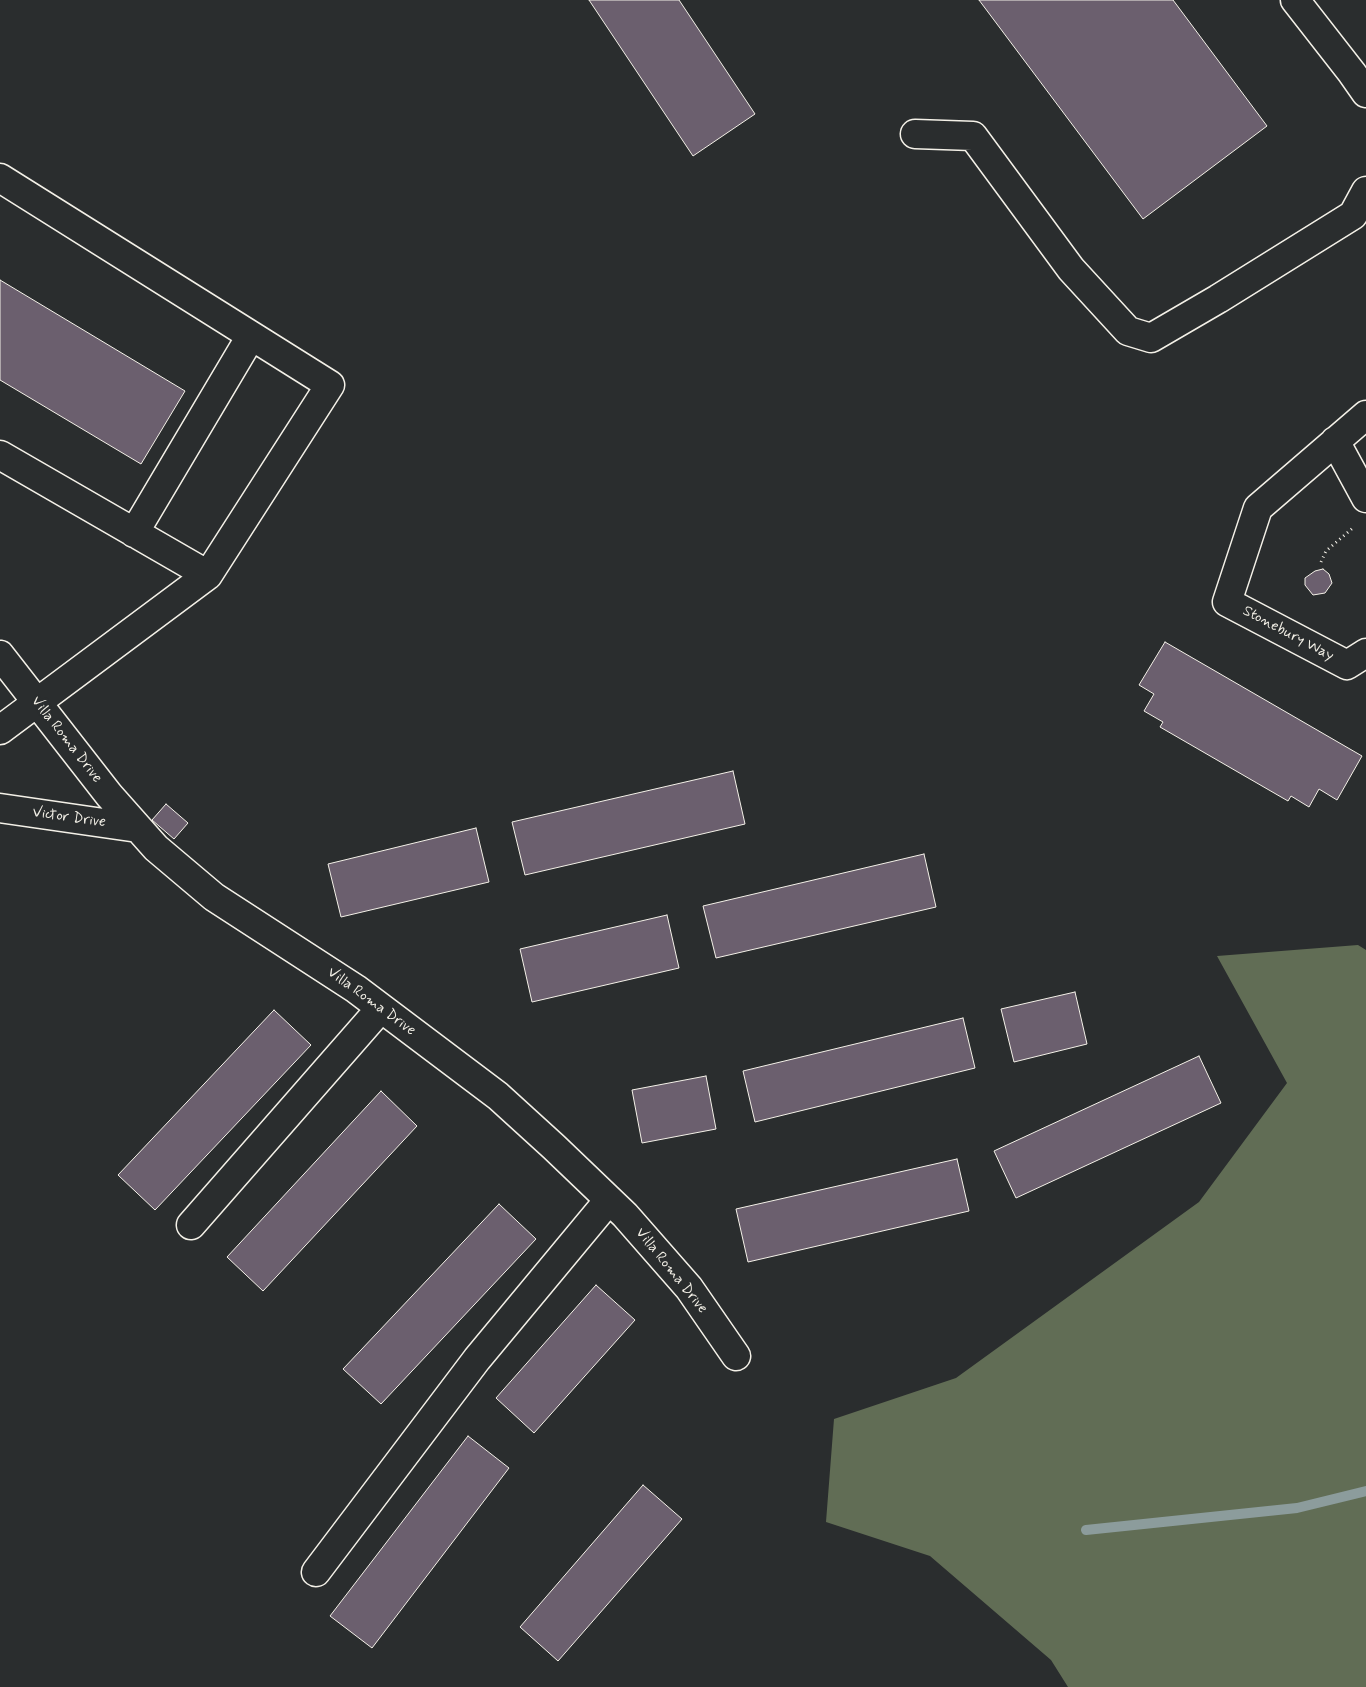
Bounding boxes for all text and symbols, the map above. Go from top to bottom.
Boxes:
street label: Stonebury Way [1239,602,1337,666]
street label: Villa Roma Drive [27,693,105,787]
street label: Victor Drive [31,804,107,832]
street label: Villa Roma Drive [323,964,419,1040]
street label: Villa Roma Drive [631,1225,711,1317]

